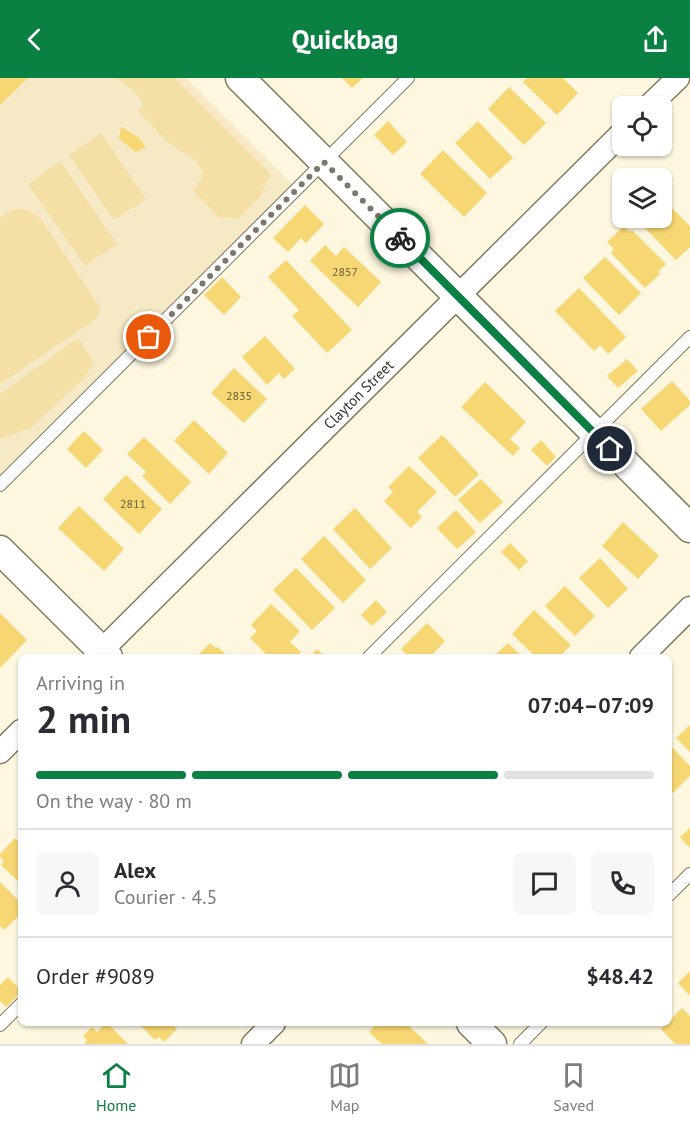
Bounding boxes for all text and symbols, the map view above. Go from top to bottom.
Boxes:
text: Quickbag [291,22,399,56]
icon: back [18,23,51,56]
icon: share [639,23,672,56]
map controls [612,96,672,228]
button: locate [612,96,672,156]
button: layers [612,168,672,228]
courier [370,208,430,268]
icon: bike [384,222,417,255]
house number: 2857 [332,264,358,279]
pin [123,311,174,362]
icon: bag [132,320,165,353]
street label: Clayton Street [319,356,397,433]
house number: 2835 [226,388,252,403]
pin [584,423,635,474]
icon: home [593,432,626,465]
house number: 2811 [120,496,146,511]
text: Arriving in [36,670,125,696]
text: 07:04–07:09 [528,691,654,719]
text: 2 min [36,693,131,744]
text: On the way · 80 m [36,788,192,814]
button: person [36,852,99,915]
button: chat [513,852,576,915]
button: phone [591,852,654,915]
text: Alex [114,856,156,884]
text: Courier · 4.5 [114,884,217,910]
text: Order #9089 [36,962,155,990]
text: $48.42 [586,962,654,990]
tab: Home [96,1059,136,1115]
tab: Map [328,1059,361,1115]
tab: Saved [553,1059,594,1115]

